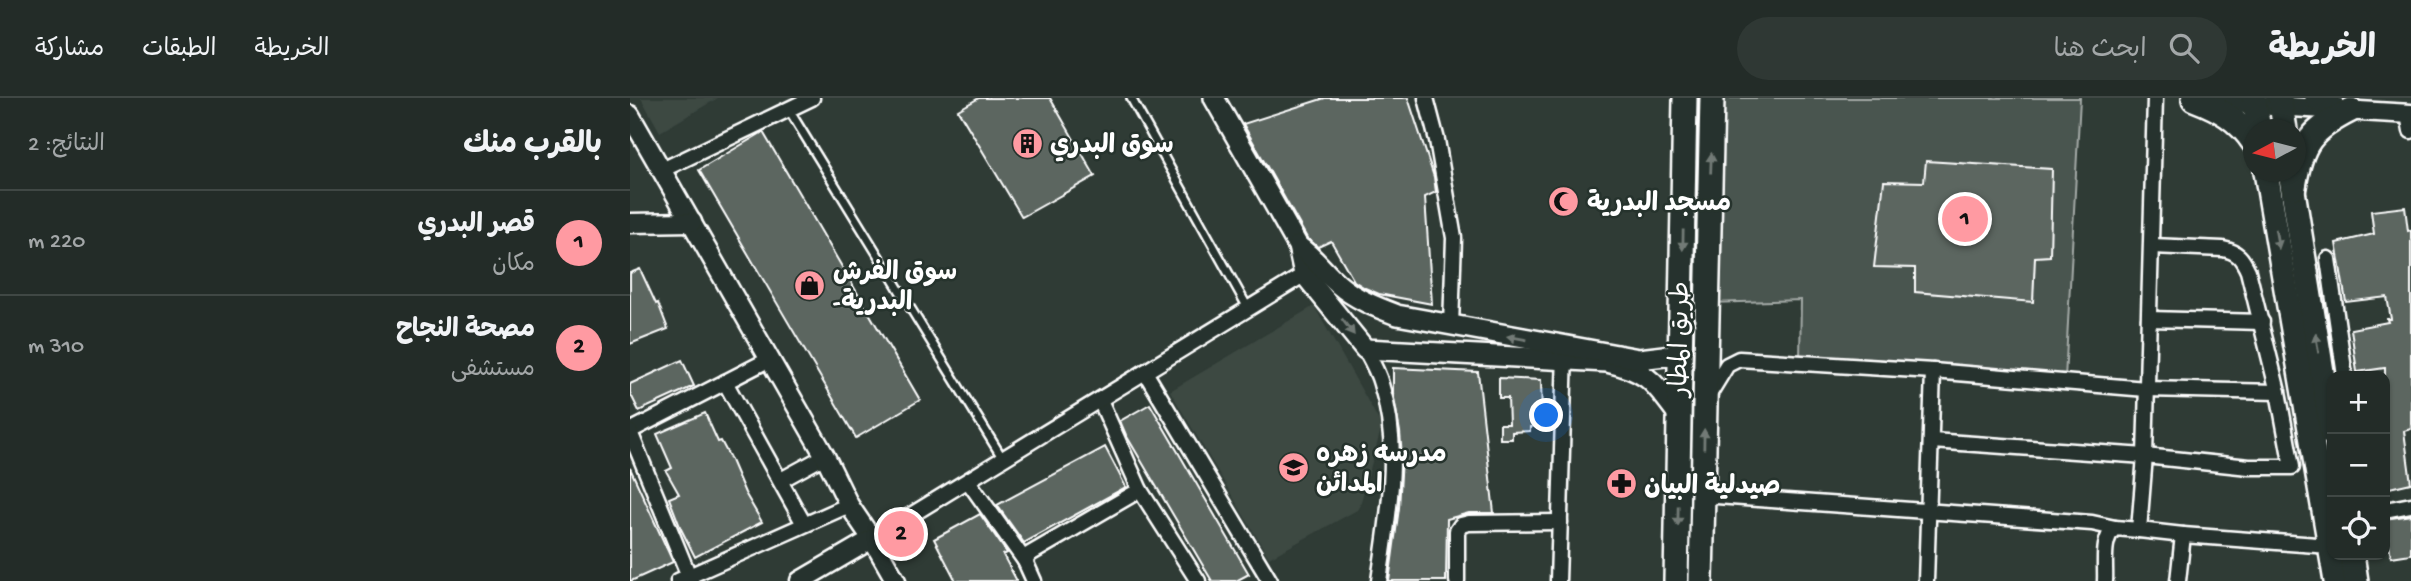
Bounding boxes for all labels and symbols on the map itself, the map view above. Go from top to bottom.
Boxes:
north arrow [2243,119,2306,182]
building icon: سوق البدري [1010,126,1044,160]
place label: سوق البدري [1050,132,1174,163]
one-way arrow [1705,152,1716,174]
mosque icon: مسجد البدرية [1547,184,1581,218]
place label: مسجد البدرية [1587,189,1731,221]
pin: 1 [1942,193,1988,245]
one-way arrow [2272,228,2283,250]
one-way arrow [1677,229,1689,251]
place label: سوق الفرش -البدرية [833,259,957,320]
shop icon: سوق الفرش -البدرية [793,268,827,302]
street label: طريق المطار [1666,281,1699,399]
one-way arrow [1340,318,1354,336]
one-way arrow [1506,332,1528,343]
one-way arrow [2311,332,2322,354]
your location [1529,398,1563,432]
one-way arrow [1698,428,1710,450]
place label: مدرسه زهره المدائن [1316,441,1447,502]
school or university icon: مدرسه زهره المدائن [1276,450,1310,484]
pharmacy icon: صيدلية البيان [1604,467,1638,501]
place label: صيدلية البيان [1644,472,1780,504]
one-way arrow [1672,505,1683,527]
pin: 2 [878,508,924,560]

